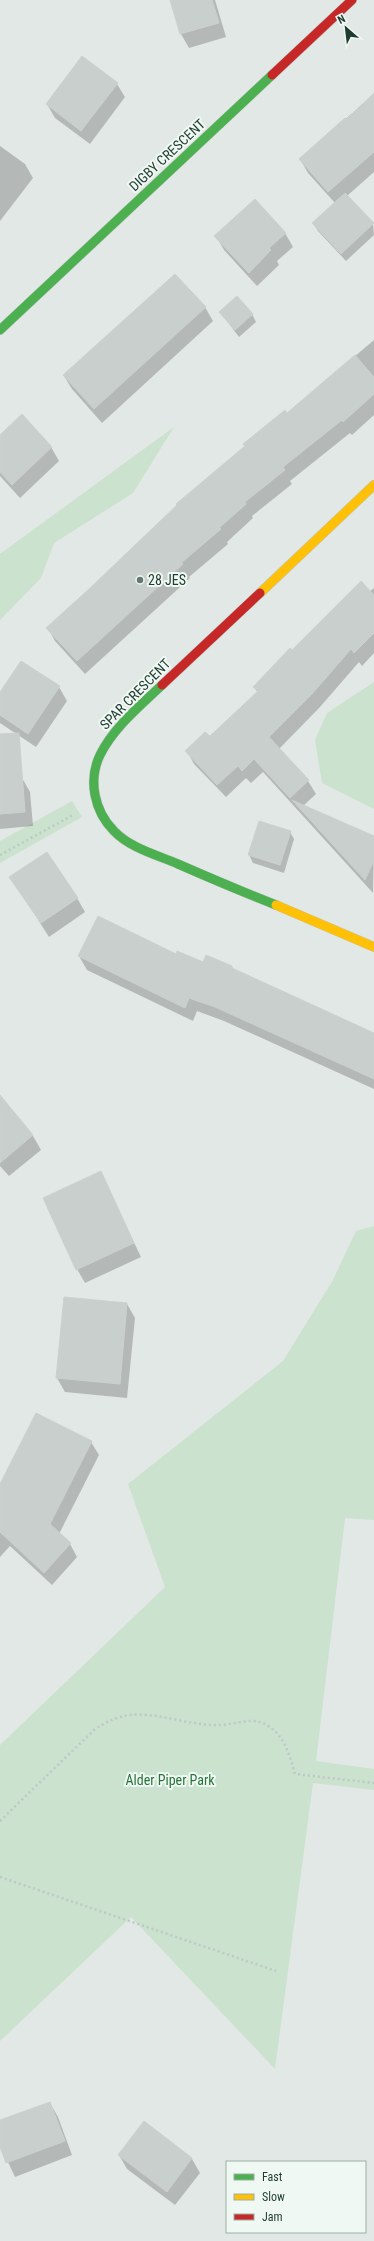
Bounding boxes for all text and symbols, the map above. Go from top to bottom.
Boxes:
north arrow [326,8,366,48]
text: N [336,12,348,27]
street label: DIGBY CRESCENT [126,116,208,194]
place label: 28 JES [148,572,186,588]
marker: 28 JES [135,575,145,585]
street label: SPAR CRESCENT [96,655,174,733]
park label: Alder Piper Park [125,1772,215,1788]
legend [226,2161,366,2233]
text: Fast [262,2170,283,2184]
text: Slow [262,2190,285,2204]
text: Jam [262,2210,283,2224]

